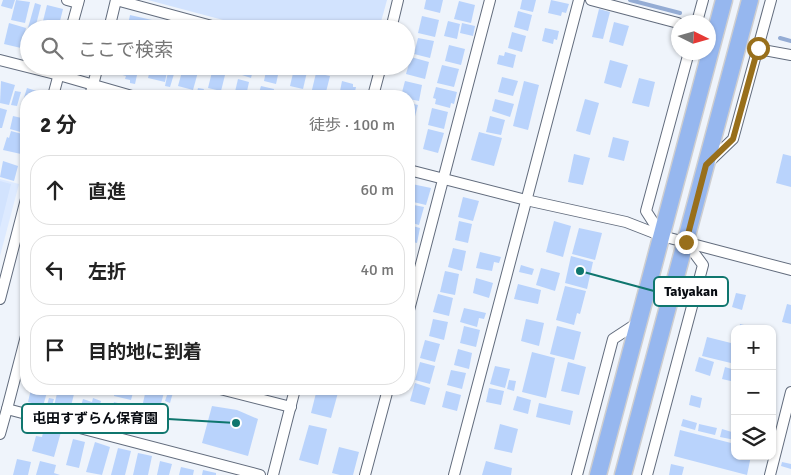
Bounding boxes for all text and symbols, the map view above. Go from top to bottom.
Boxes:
north arrow [671,15,716,60]
search box [20,20,415,75]
icon: search [38,34,66,62]
route start [747,37,770,60]
text: ここで検索 [78,38,173,62]
text: 2 分 [40,112,77,138]
text: 徒歩 · 100 m [309,115,395,135]
icon: ahead [41,176,69,204]
text: 直進 [88,180,126,204]
text: 60 m [360,180,394,200]
route end [675,231,698,254]
icon: left [41,256,69,284]
text: 左折 [88,260,126,284]
text: 40 m [360,260,394,280]
callout: Taiyakan [654,277,728,306]
text: Taiyakan [664,283,718,300]
map controls [731,325,776,460]
button: + [731,325,776,370]
icon: arrive [41,336,69,364]
text: 目的地に到着 [88,340,202,364]
button: − [731,370,776,415]
callout: 屯田すずらん保育園 [22,404,168,433]
text: 屯田すずらん保育園 [32,410,158,427]
button: layers [731,415,776,460]

